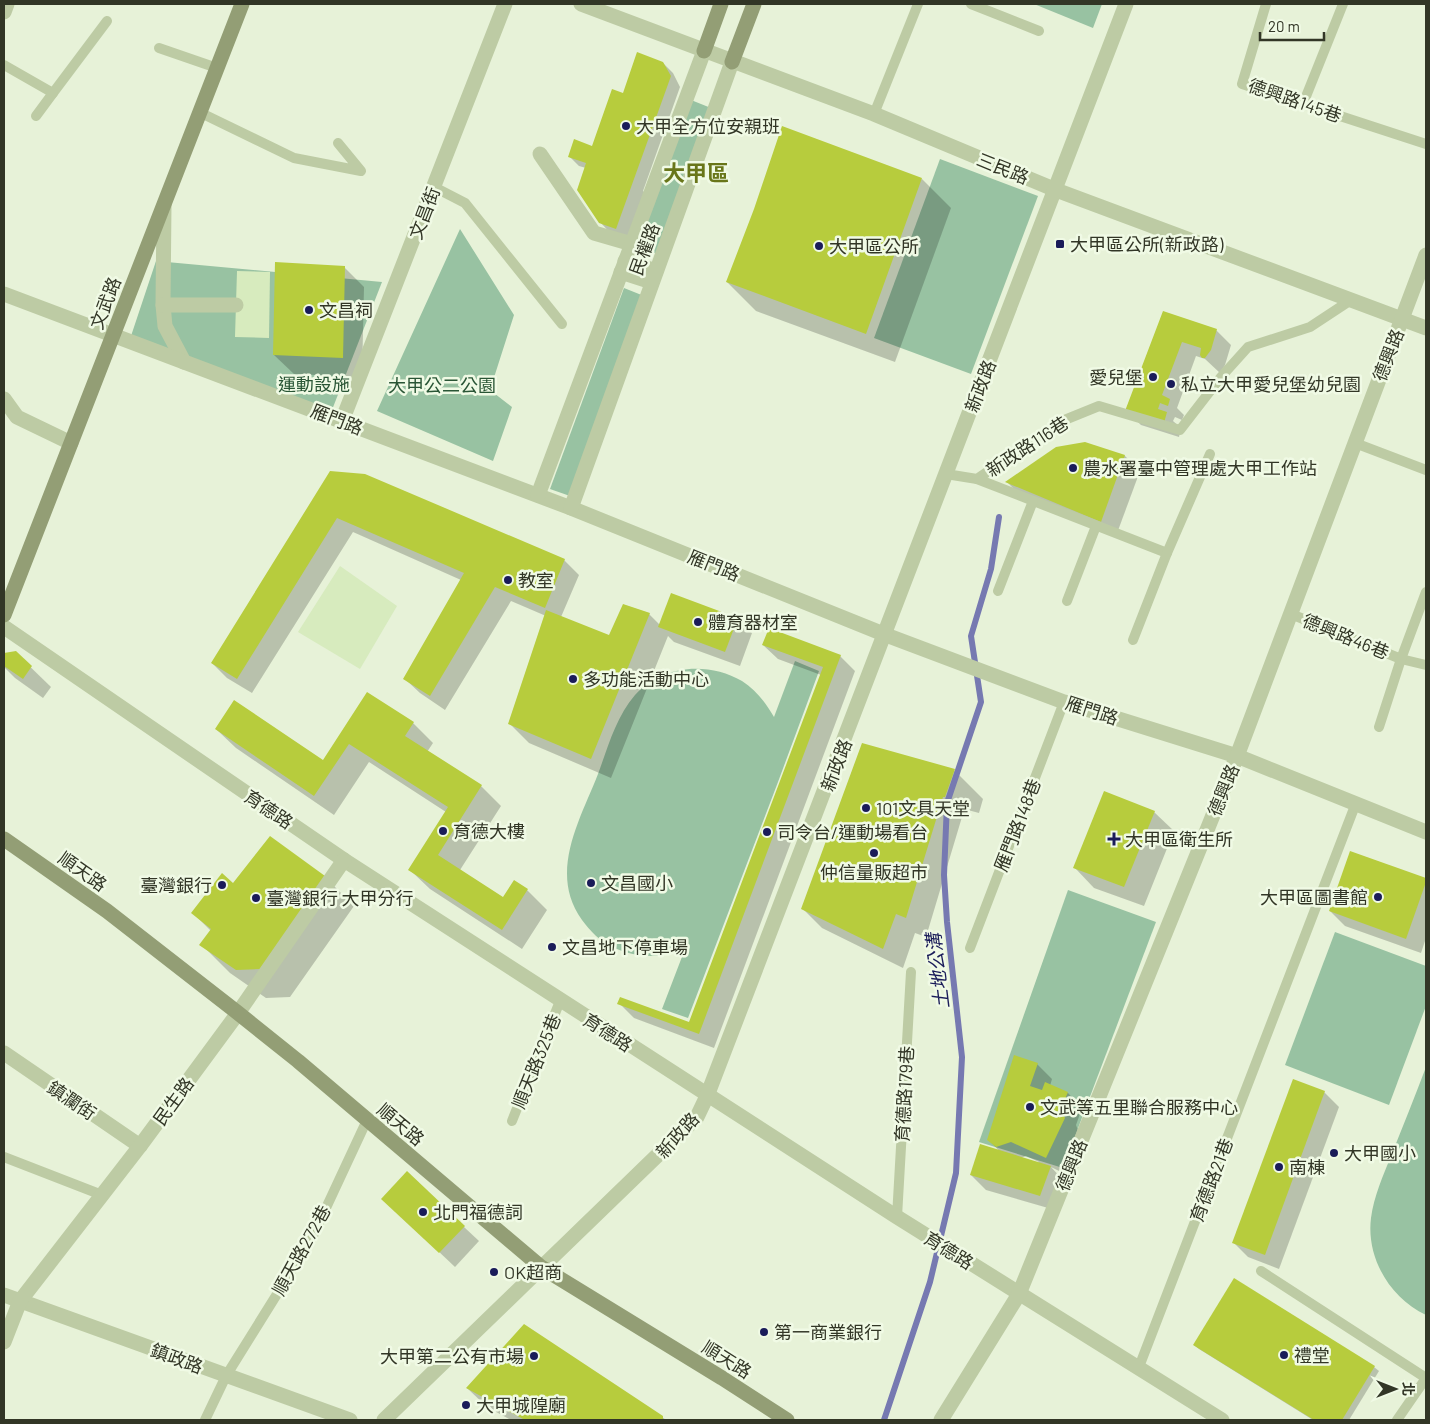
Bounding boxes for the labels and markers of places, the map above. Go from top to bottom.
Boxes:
place label: 大甲全方位安親班 [636,115,780,137]
marker: 大甲全方位安親班 [620,120,632,132]
place label: 大甲區公所(新政路) [1070,233,1224,255]
place label: 大甲區公所 [829,235,919,257]
marker: 大甲區公所(新政路) [1054,238,1066,250]
marker: 大甲區公所 [813,240,825,252]
place label: 文昌祠 [319,299,373,321]
marker: 文昌祠 [303,304,315,316]
place label: 愛兒堡 [1089,366,1143,388]
marker: 愛兒堡 [1147,371,1159,383]
place label: 私立大甲愛兒堡幼兒園 [1181,373,1361,395]
marker: 私立大甲愛兒堡幼兒園 [1165,378,1177,390]
place label: 農水署臺中管理處大甲工作站 [1083,457,1317,479]
marker: 農水署臺中管理處大甲工作站 [1067,462,1079,474]
place label: 教室 [518,569,554,591]
marker: 教室 [502,574,514,586]
place label: 體育器材室 [708,611,798,633]
marker: 體育器材室 [692,616,704,628]
place label: 多功能活動中心 [583,668,709,690]
marker: 多功能活動中心 [567,673,579,685]
place label: 101文具天堂 [876,797,970,819]
marker: 101文具天堂 [860,802,872,814]
place label: 育德大樓 [453,820,525,842]
place label: 司令台/運動場看台 [777,821,928,843]
marker: 育德大樓 [437,825,449,837]
marker: 司令台/運動場看台 [761,826,773,838]
place label: 大甲區衛生所 [1125,828,1233,850]
marker: 大甲區衛生所 [1107,832,1121,846]
marker: 仲信量販超市 [868,847,880,859]
place label: 仲信量販超市 [820,861,928,883]
place label: 文昌國小 [601,872,673,894]
place label: 臺灣銀行 [140,874,212,896]
marker: 文昌國小 [585,877,597,889]
marker: 臺灣銀行 [216,879,228,891]
place label: 大甲區圖書館 [1260,886,1368,908]
place label: 臺灣銀行 大甲分行 [266,887,414,909]
marker: 大甲區圖書館 [1372,891,1384,903]
marker: 臺灣銀行 大甲分行 [250,892,262,904]
place label: 文昌地下停車場 [562,936,688,958]
marker: 文昌地下停車場 [546,941,558,953]
place label: 文武等五里聯合服務中心 [1040,1096,1238,1118]
marker: 文武等五里聯合服務中心 [1024,1101,1036,1113]
place label: 大甲國小 [1344,1142,1416,1164]
marker: 大甲國小 [1328,1147,1340,1159]
place label: 南棟 [1289,1156,1325,1178]
marker: 南棟 [1273,1161,1285,1173]
place label: 北門福德詞 [433,1201,523,1223]
marker: 北門福德詞 [417,1206,429,1218]
place label: OK超商 [504,1261,562,1283]
marker: OK超商 [488,1266,500,1278]
place label: 第一商業銀行 [774,1321,882,1343]
marker: 第一商業銀行 [758,1326,770,1338]
place label: 禮堂 [1294,1344,1330,1366]
place label: 大甲第二公有市場 [380,1345,524,1367]
marker: 禮堂 [1278,1349,1290,1361]
marker: 大甲第二公有市場 [528,1350,540,1362]
place label: 大甲城隍廟 [476,1394,566,1416]
marker: 大甲城隍廟 [460,1399,472,1411]

